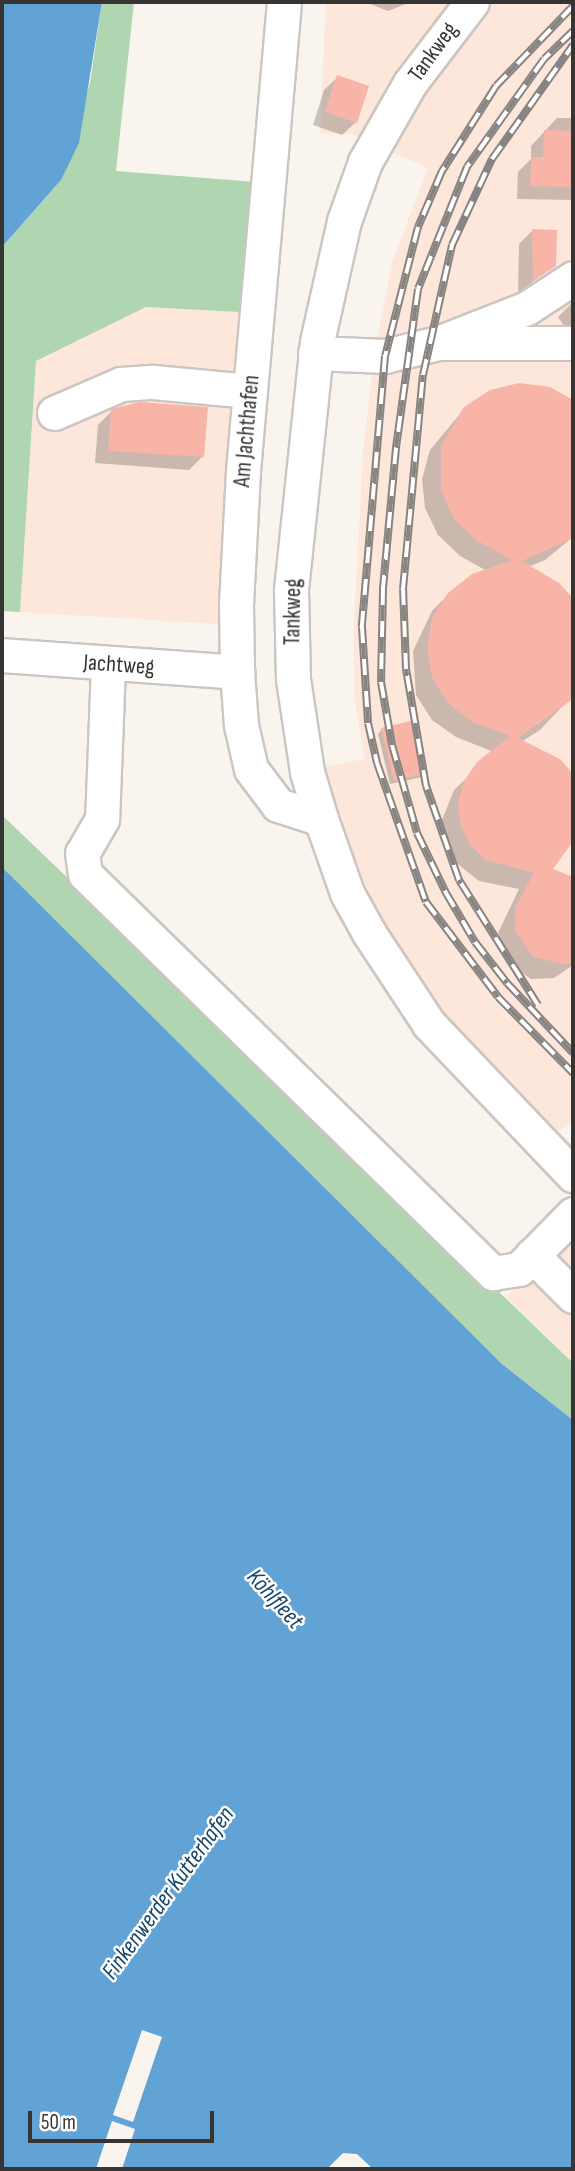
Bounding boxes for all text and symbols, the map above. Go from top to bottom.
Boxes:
street label: Tankweg [402,17,464,87]
street label: Am Jachthafen [228,374,266,488]
street label: Tankweg [279,578,307,646]
street label: Jachtweg [83,649,155,681]
water label: Köhlfleet [241,1563,309,1635]
water label: Finkenwerder Kutterhafen [96,1801,240,1985]
scale bar [32,2098,217,2142]
text: 50 m [41,2110,76,2135]

